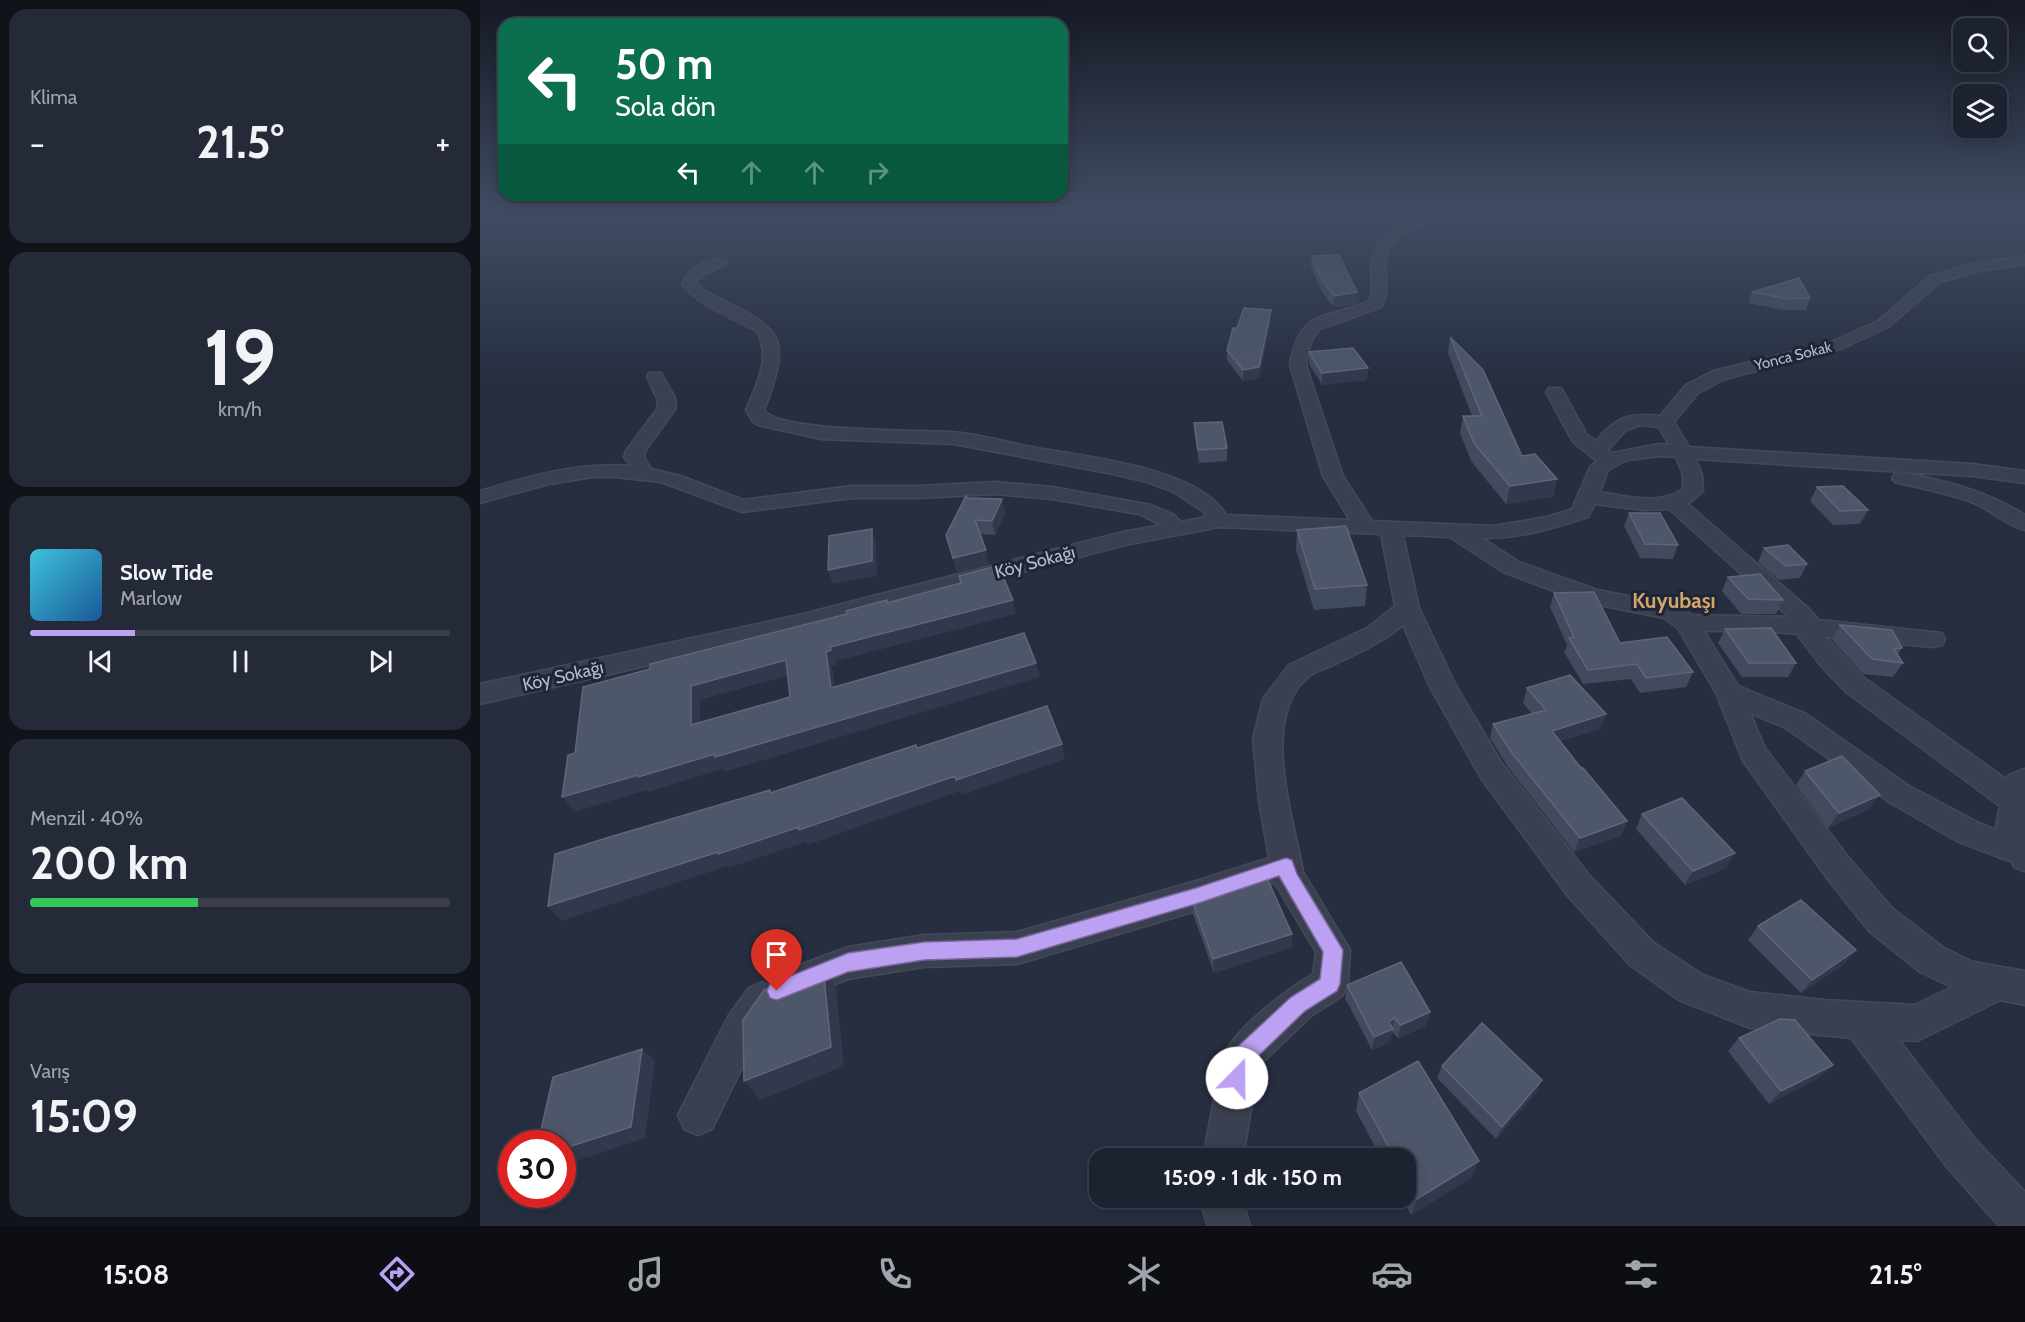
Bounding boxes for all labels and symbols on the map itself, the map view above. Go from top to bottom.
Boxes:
street label: Yonca Sokak [1752,338,1834,375]
street label: Köy Sokağı [992,541,1078,583]
district label: Kuyubaşı [1632,588,1716,613]
street label: Köy Sokağı [520,656,606,696]
pin [751,929,802,991]
position arrow [1205,1046,1269,1110]
speed limit sign: 30 [498,1130,576,1208]

